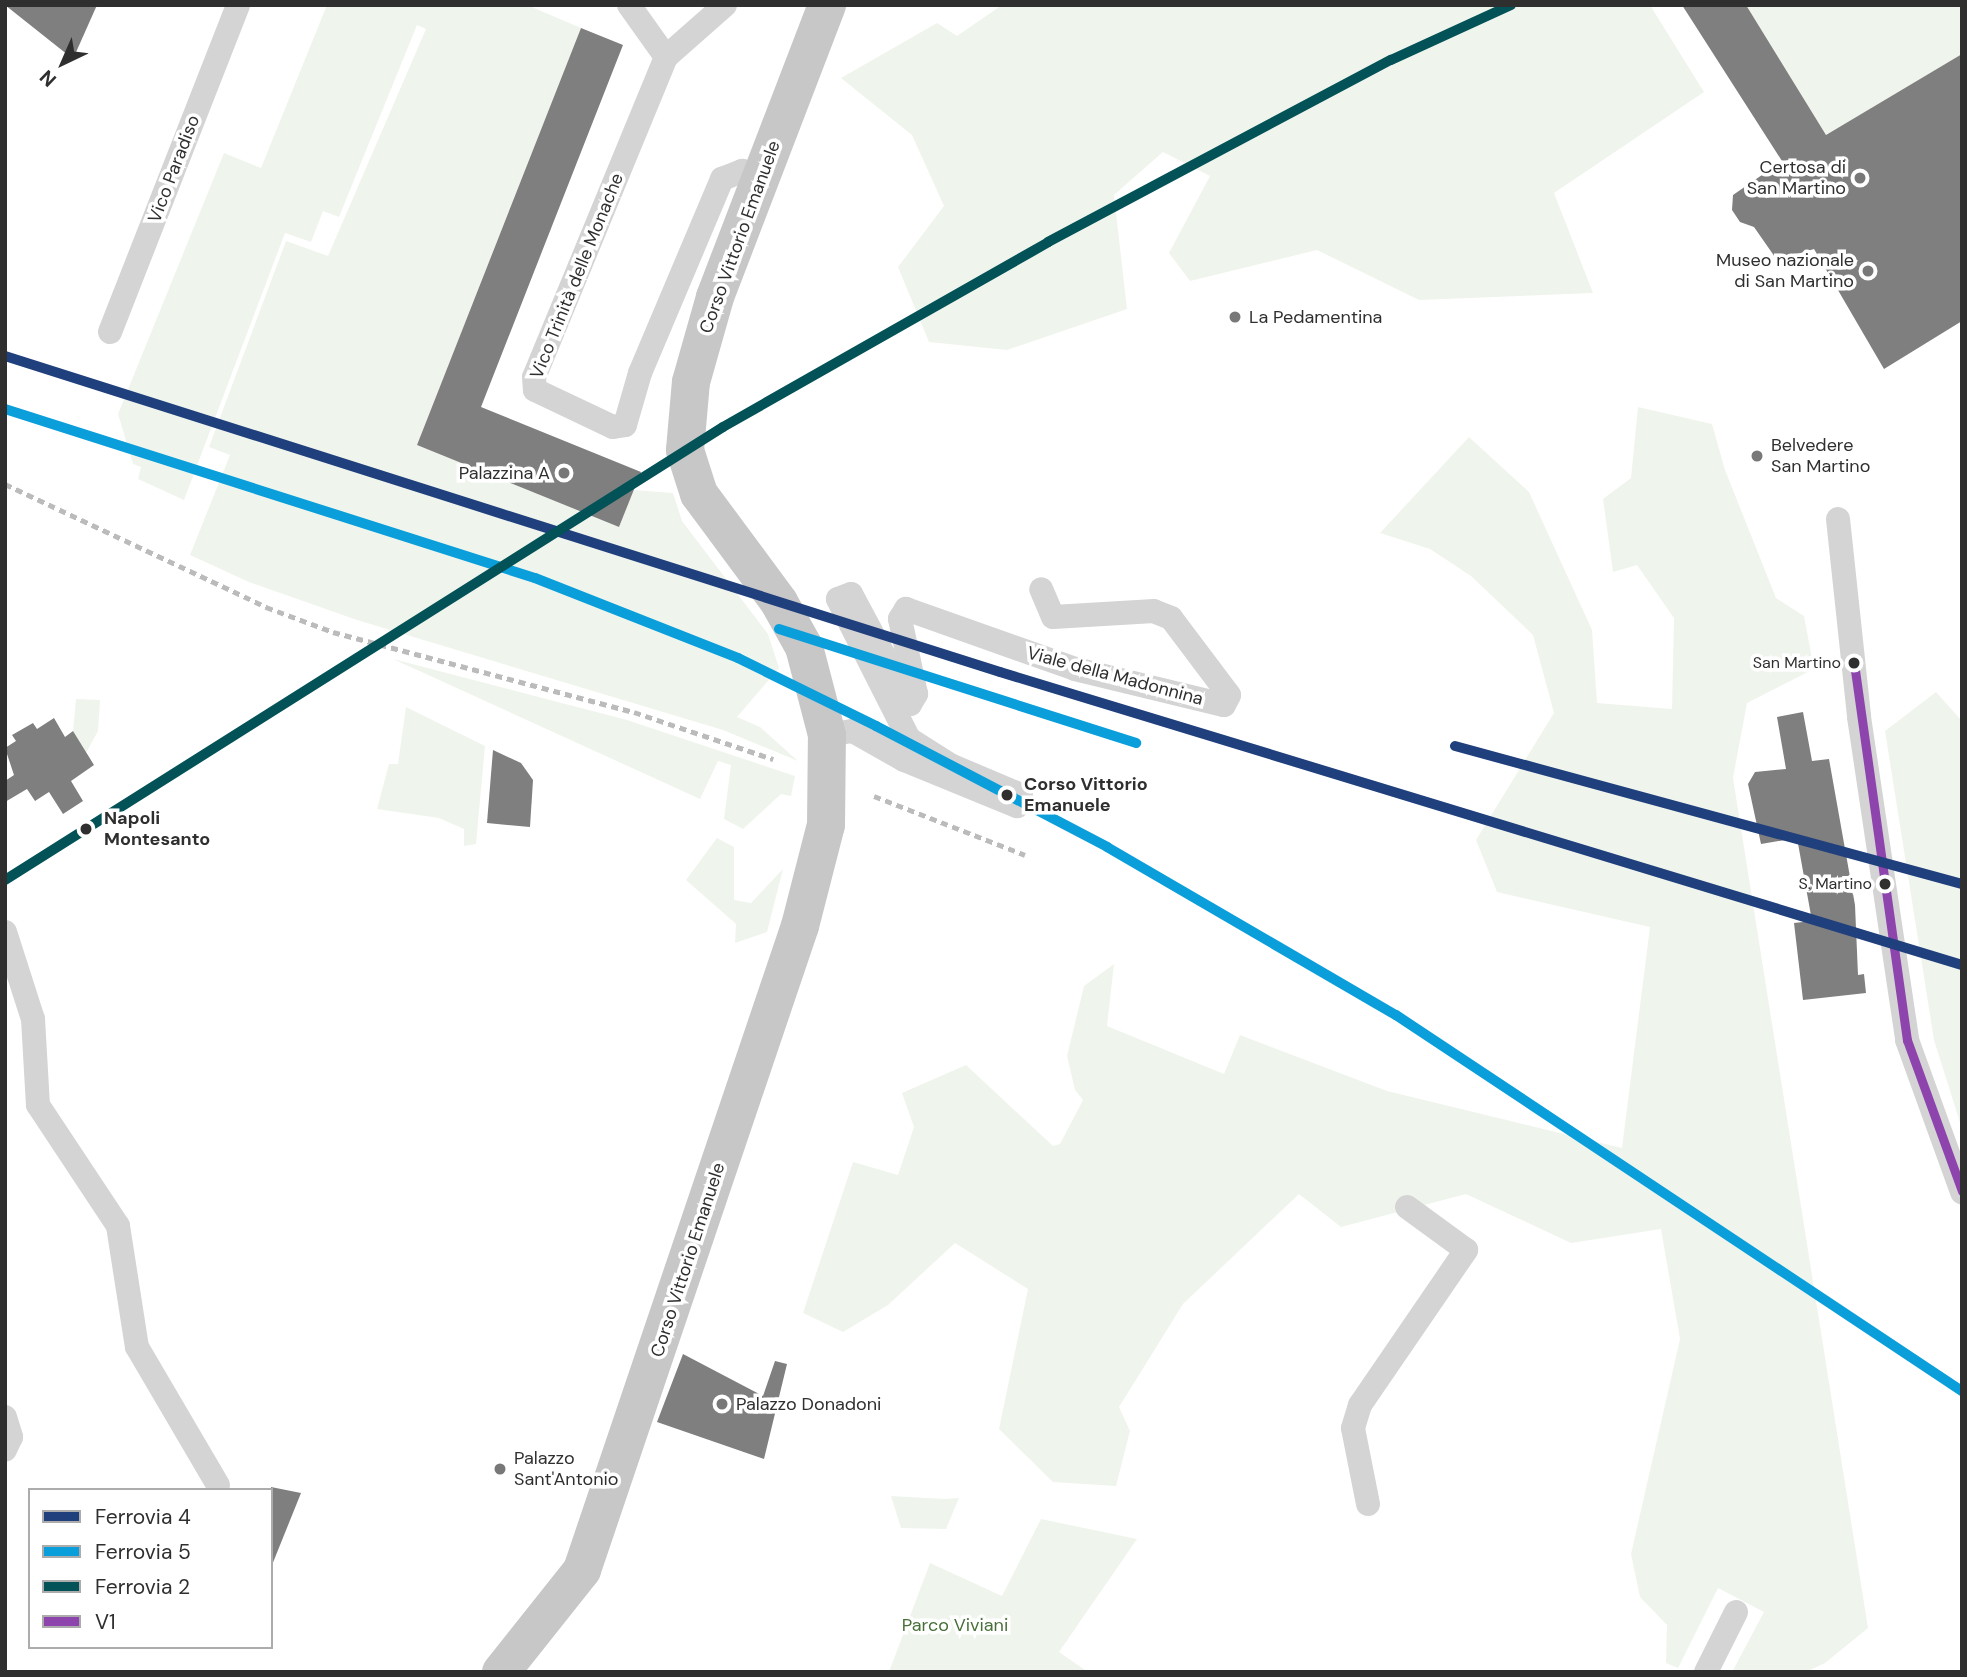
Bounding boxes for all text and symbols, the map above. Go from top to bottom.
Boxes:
north arrow [28,28,98,98]
text: N [34,65,62,92]
street label: Vico Paradiso [144,112,204,226]
street label: Corso Vittorio Emanuele [695,138,785,336]
place label: Certosa di San Martino [1747,157,1846,200]
street label: Vico Trinità delle Monache [526,170,628,382]
marker: Certosa di San Martino [1852,170,1868,186]
place label: Museo nazionale di San Martino [1716,250,1854,292]
marker: Museo nazionale di San Martino [1860,263,1876,279]
place label: La Pedamentina [1249,306,1382,328]
marker: La Pedamentina [1227,309,1243,325]
place label: Belvedere San Martino [1771,435,1870,478]
marker: Belvedere San Martino [1749,448,1765,464]
place label: Palazzina A [459,462,550,484]
marker: Palazzina A [556,465,572,481]
street label: Viale della Madonnina [1025,642,1205,710]
place label: San Martino [1753,653,1841,673]
marker: San Martino [1847,656,1861,670]
place label: Corso Vittorio Emanuele [1024,774,1148,816]
marker: Corso Vittorio Emanuele [996,784,1018,806]
place label: Napoli Montesanto [104,808,210,850]
marker: Napoli Montesanto [75,818,97,840]
place label: S. Martino [1798,874,1872,894]
marker: S. Martino [1878,877,1892,891]
street label: Corso Vittorio Emanuele [646,1160,730,1360]
place label: Palazzo Donadoni [736,1393,881,1415]
marker: Palazzo Donadoni [714,1396,730,1412]
place label: Palazzo Sant'Antonio [514,1448,618,1490]
marker: Palazzo Sant'Antonio [492,1461,508,1477]
legend [28,1488,273,1649]
text: Ferrovia 4 [95,1503,191,1531]
text: Ferrovia 5 [95,1538,191,1566]
text: Ferrovia 2 [95,1573,190,1601]
text: V1 [95,1608,116,1636]
park label: Parco Viviani [902,1614,1008,1636]

